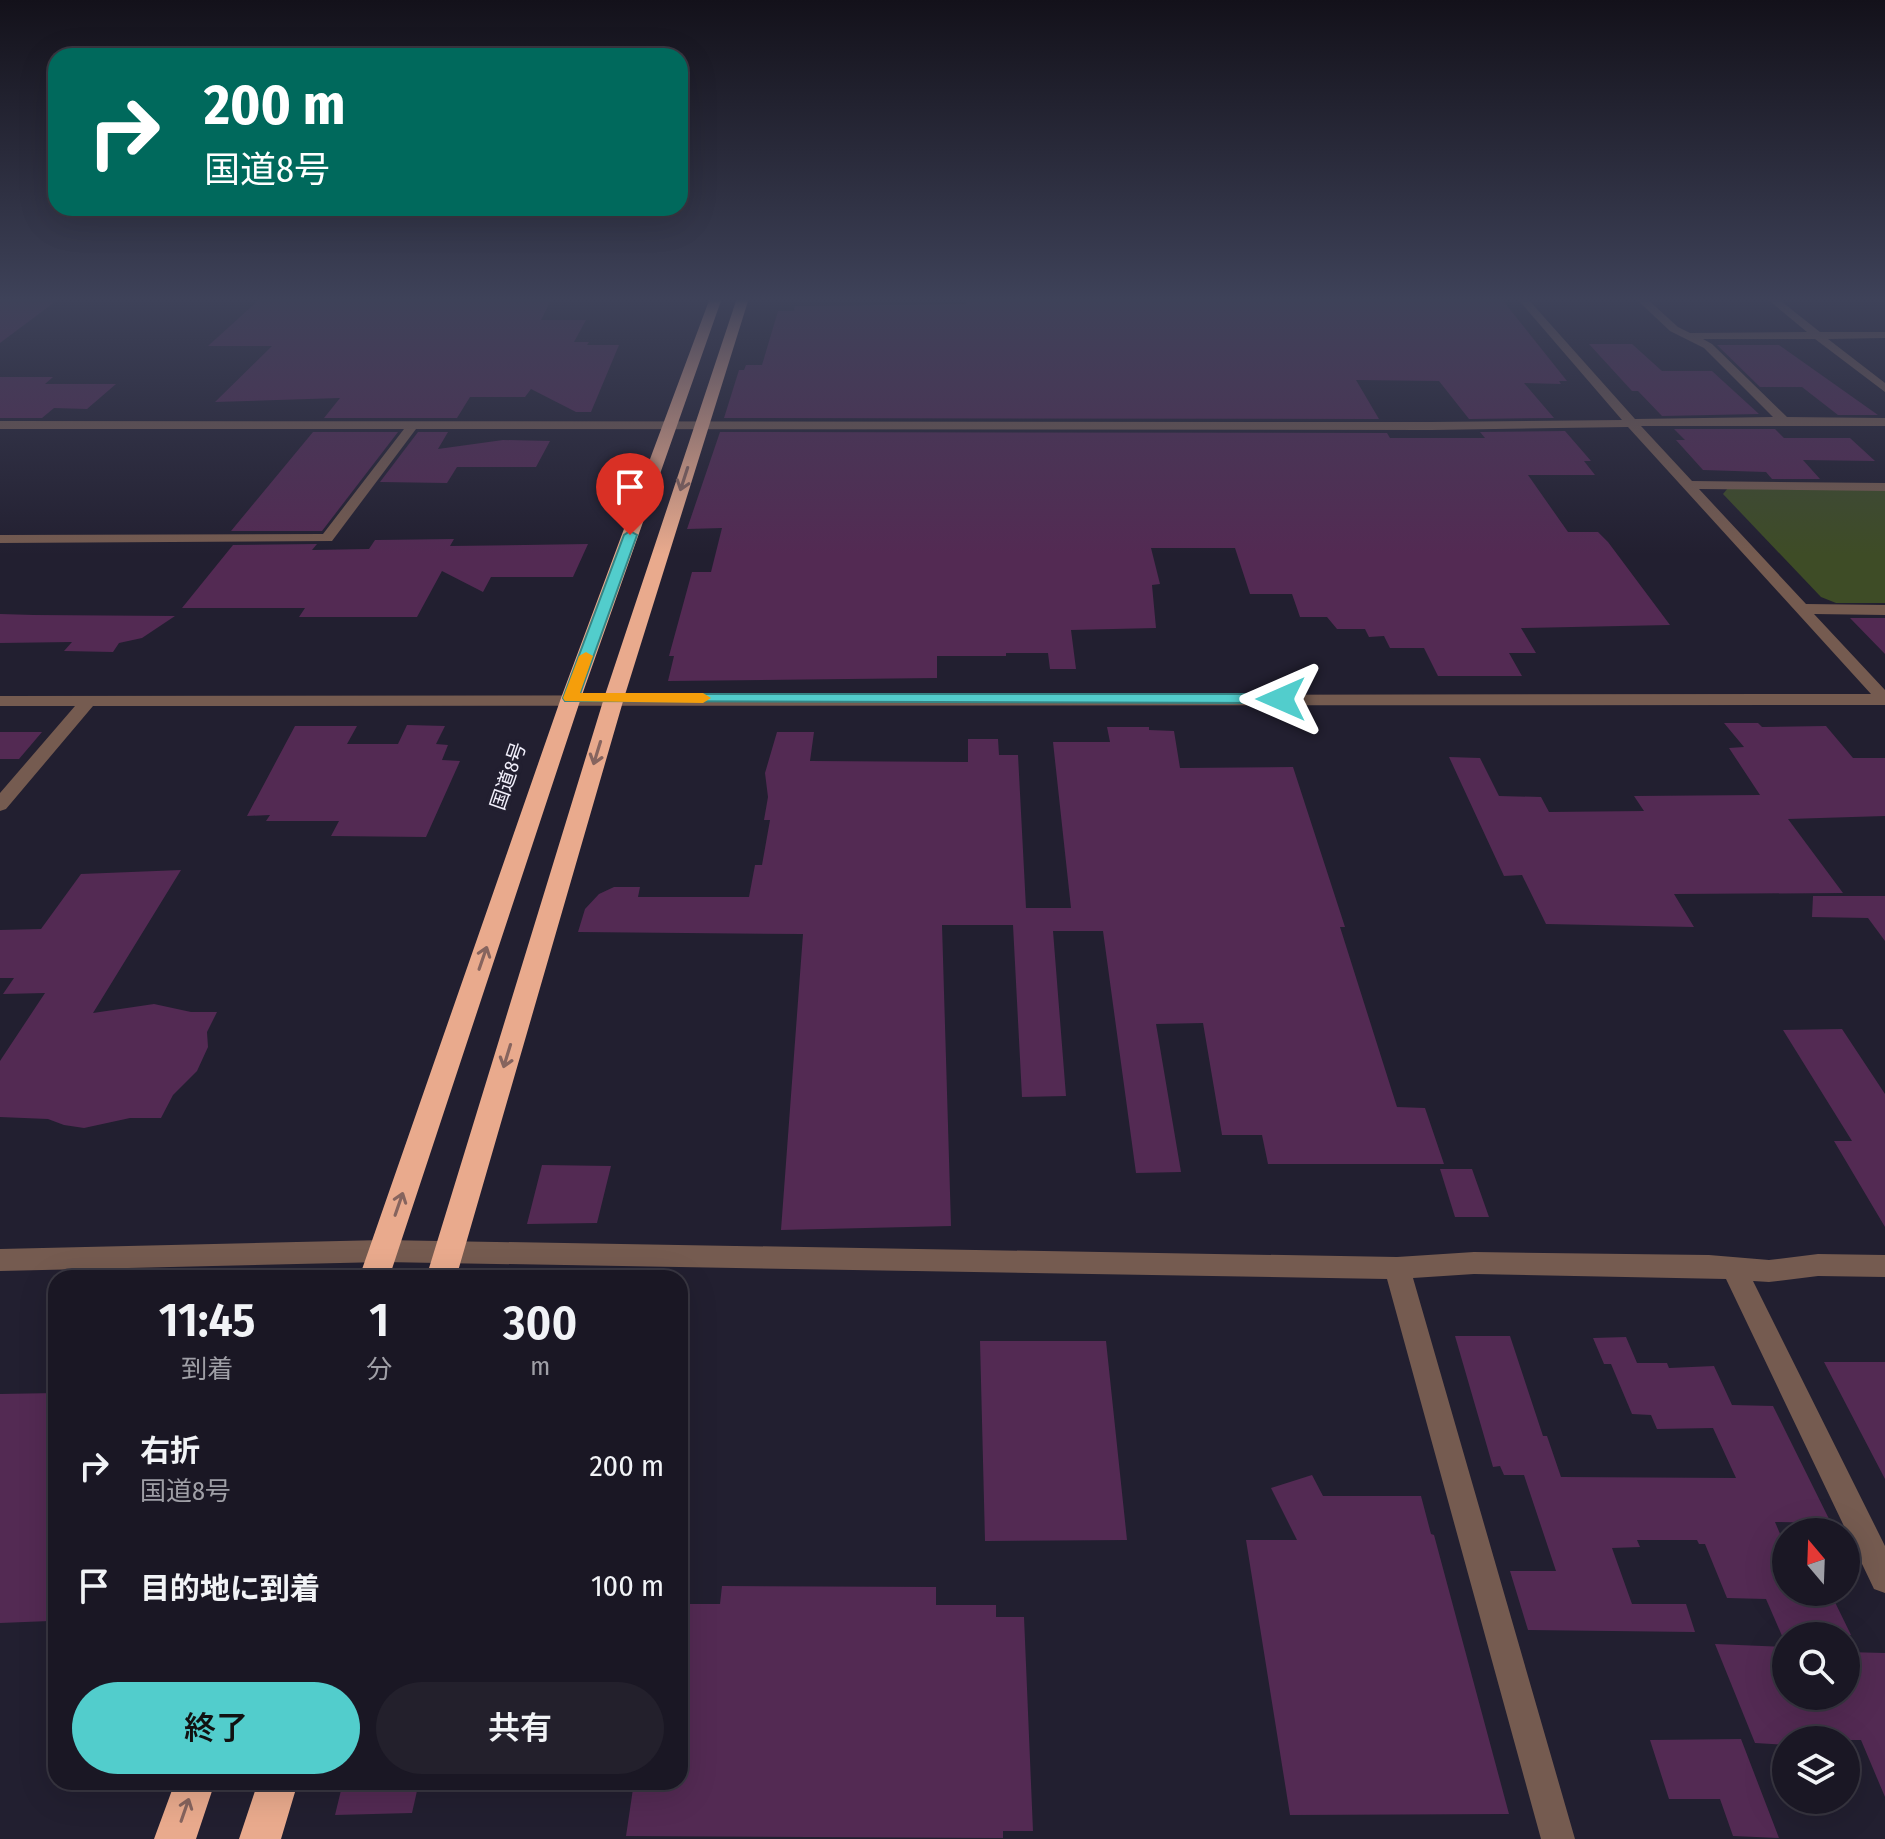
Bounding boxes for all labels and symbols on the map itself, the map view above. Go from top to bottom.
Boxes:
pin [596,453,664,535]
one-way arrow [676,466,691,491]
position arrow [1239,657,1323,741]
street label: 国道8号 [485,739,531,813]
one-way arrow [589,740,604,766]
one-way arrow [476,946,491,971]
one-way arrow [499,1043,514,1069]
one-way arrow [393,1192,408,1217]
north arrow [1772,1518,1860,1606]
one-way arrow [179,1798,194,1823]

